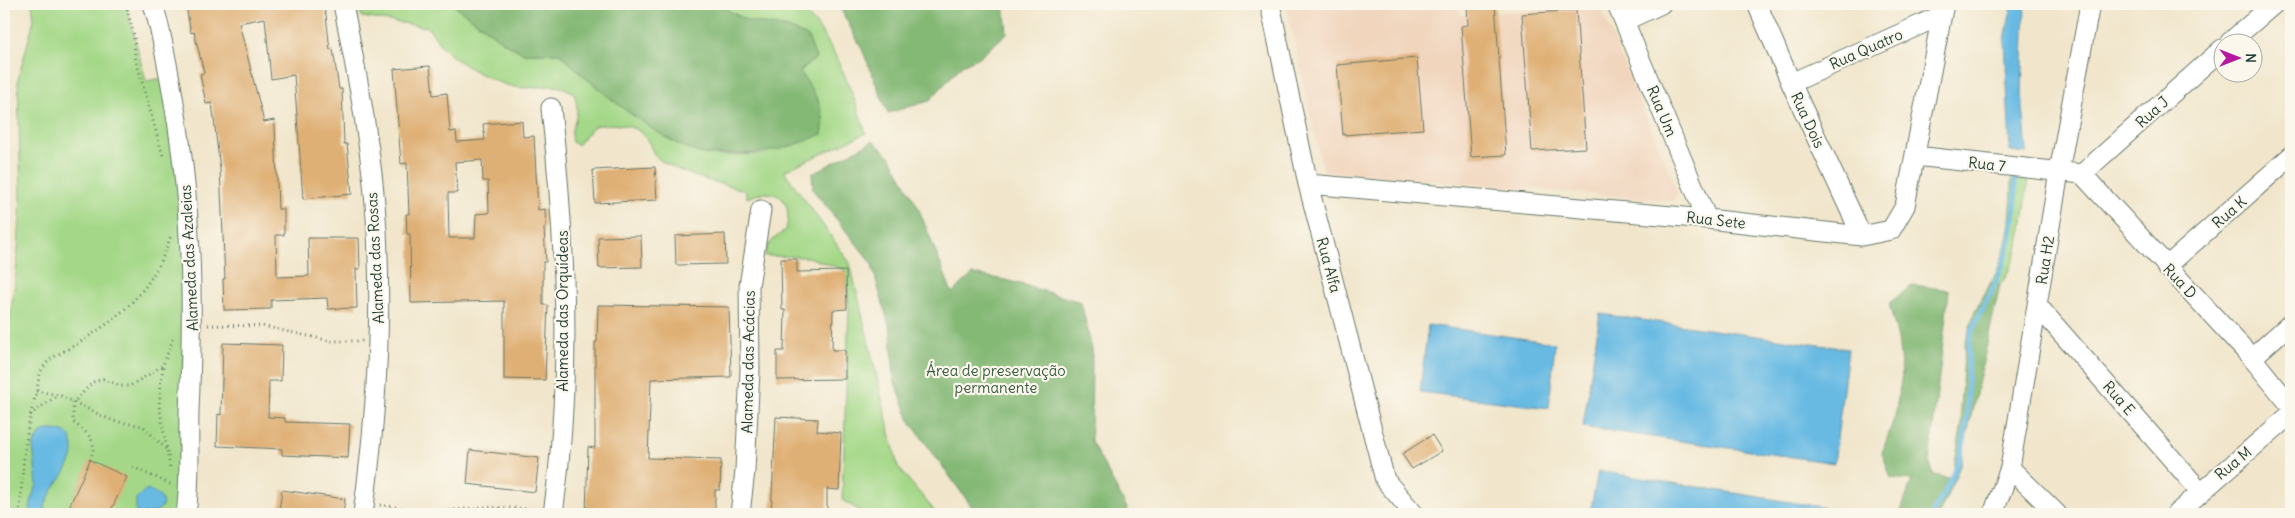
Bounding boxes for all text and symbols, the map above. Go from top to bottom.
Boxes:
street label: Rua Quatro [1826,24,1906,74]
north arrow [2212,32,2262,82]
text: N [2242,53,2260,63]
street label: Rua Um [1643,83,1681,139]
street label: Rua Dois [1787,89,1829,151]
street label: Rua J [2131,92,2173,132]
street label: Rua 7 [1967,153,2007,175]
street label: Alameda das Azaleias [176,184,202,332]
street label: Rua K [2208,191,2251,232]
street label: Alameda das Rosas [362,192,388,324]
street label: Rua Sete [1685,207,1747,233]
street label: Alameda das Orquídeas [553,230,572,392]
street label: Rua H2 [2032,234,2058,286]
street label: Rua Alfa [1313,235,1346,295]
street label: Rua D [2159,260,2201,302]
street label: Alameda das Acácias [737,290,759,434]
park label: Área de preservação permanente [926,361,1066,397]
street label: Rua E [2099,377,2139,419]
street label: Rua M [2211,442,2255,484]

